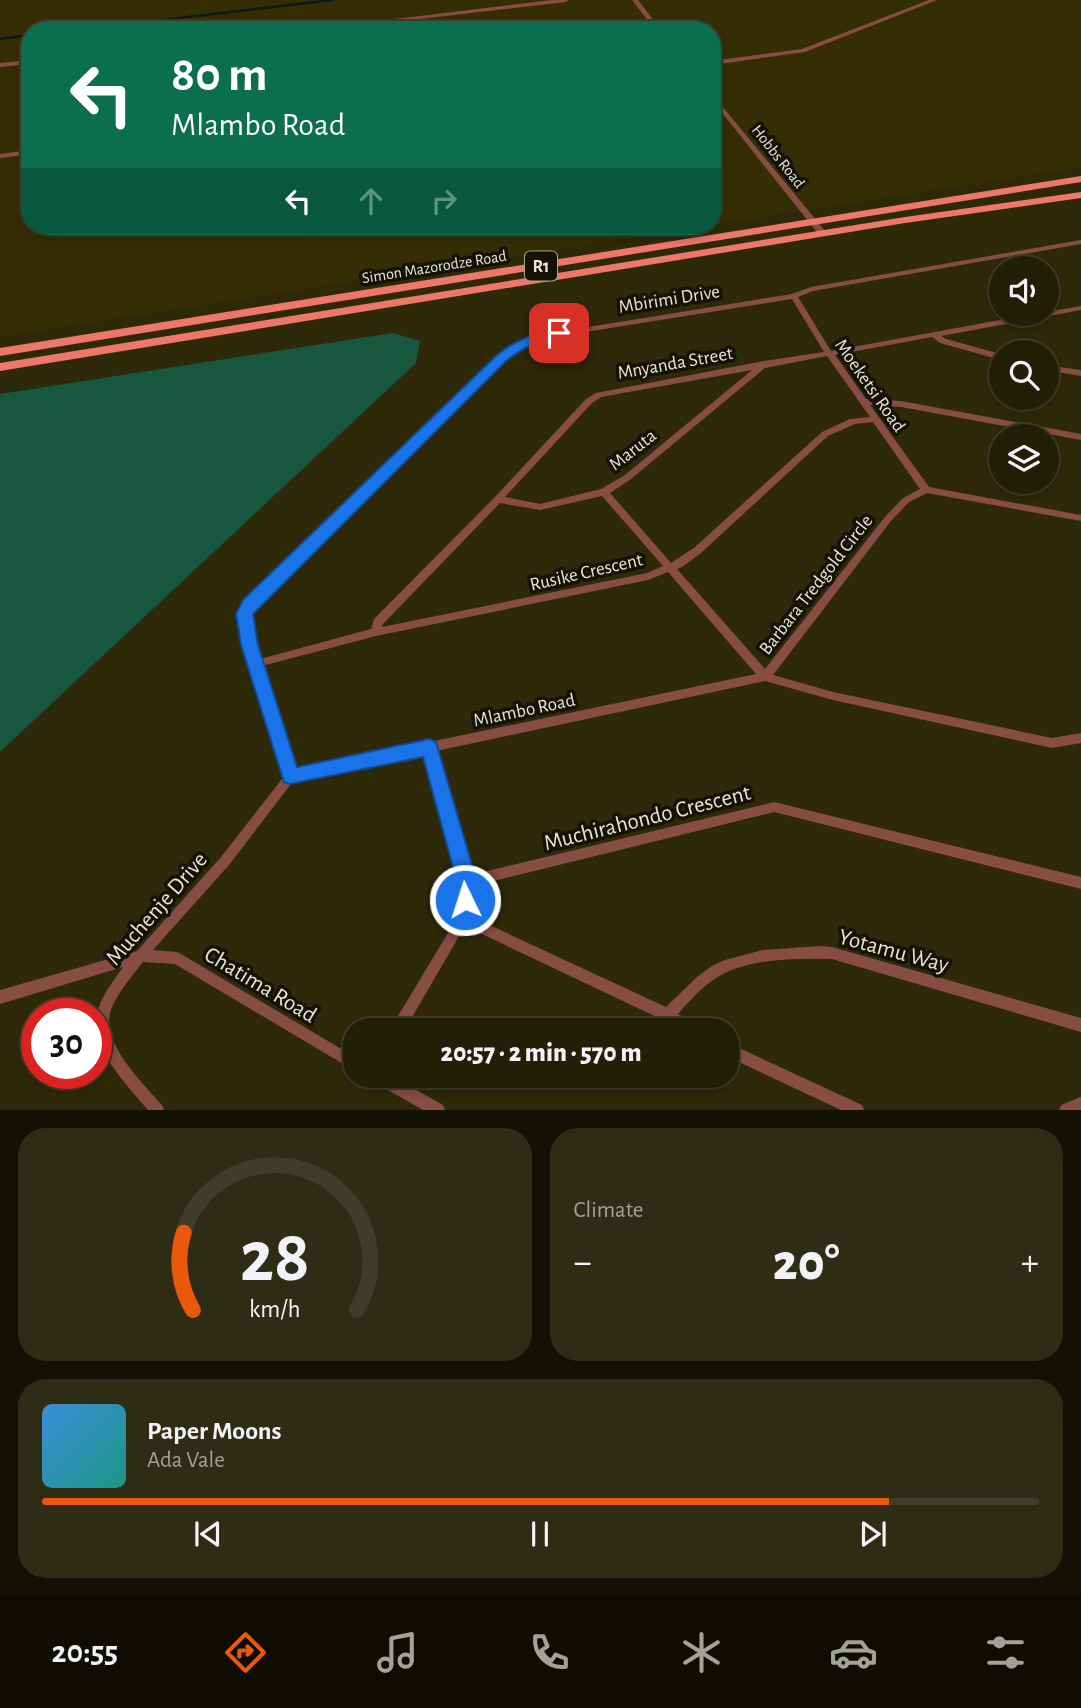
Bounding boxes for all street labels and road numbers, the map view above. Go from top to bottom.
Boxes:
street label: Hobbs Road [749,122,808,191]
street label: Simon Mazorodze Road [361,248,508,286]
road number: R1 [525,252,557,280]
street label: Mbirimi Drive [617,282,721,317]
street label: Moeketsi Road [831,336,909,436]
street label: Mnyanda Street [616,344,734,383]
street label: Maruta [606,426,660,474]
street label: Barbara Tredgold Circle [756,511,876,658]
street label: Rusike Crescent [528,550,645,595]
street label: Mlambo Road [472,690,577,731]
street label: Muchirahondo Crescent [542,781,754,855]
street label: Muchenje Drive [102,848,212,970]
street label: Yotamu Way [836,926,951,977]
street label: Chatima Road [200,943,320,1028]

